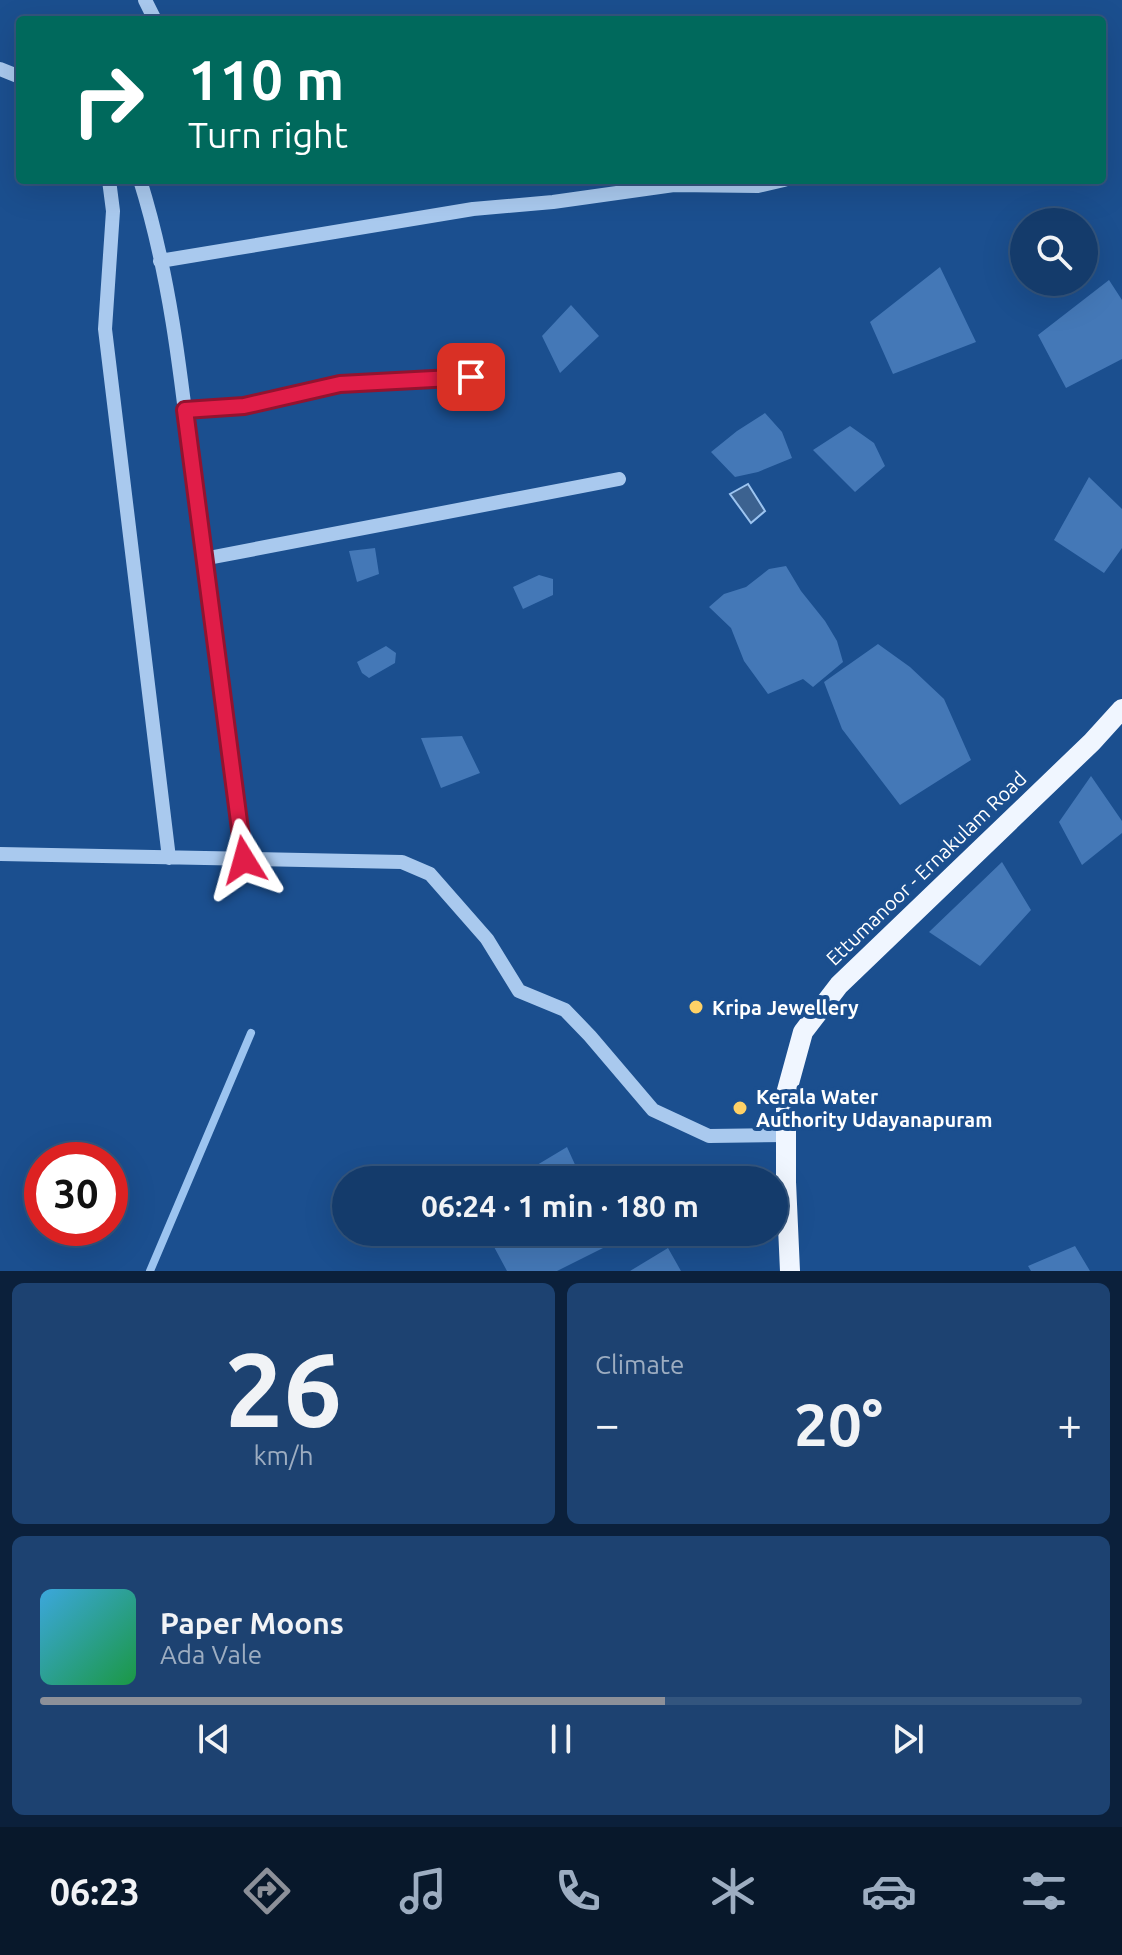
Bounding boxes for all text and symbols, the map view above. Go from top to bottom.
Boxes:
icon: right [56,48,160,152]
text: 110 m [188,48,344,111]
text: Turn right [188,114,348,155]
map controls [1010,208,1098,296]
button: search [1010,208,1098,296]
pin [437,343,505,411]
icon: arrive [449,355,493,399]
street label: Ettumanoor - Ernakulam Road [821,766,1031,970]
position arrow [202,818,286,902]
place label: Kripa Jewellery [712,996,859,1019]
marker: Kripa Jewellery [687,998,705,1016]
place label: Kerala Water Authority Udayanapuram [756,1085,992,1131]
marker: Kerala Water Authority Udayanapuram [731,1099,749,1117]
speed limit sign: 30 [24,1142,128,1246]
text: 06:24 · 1 min · 180 m [421,1189,699,1223]
text: 26 [225,1330,342,1447]
text: Climate [595,1350,684,1379]
text: 20° [794,1390,883,1457]
text: − [595,1399,620,1448]
text: + [1057,1399,1082,1448]
text: km/h [253,1441,314,1470]
text: Paper Moons [160,1606,344,1640]
text: Ada Vale [160,1640,262,1669]
icon: previous [192,1717,236,1761]
icon: pause [539,1717,583,1761]
icon: next [886,1717,930,1761]
icon: directions [239,1863,295,1919]
icon: music [395,1863,451,1919]
icon: phone [550,1863,606,1919]
icon: climate [705,1863,761,1919]
icon: car [861,1863,917,1919]
icon: filters [1016,1863,1072,1919]
text: 06:23 [50,1871,140,1912]

